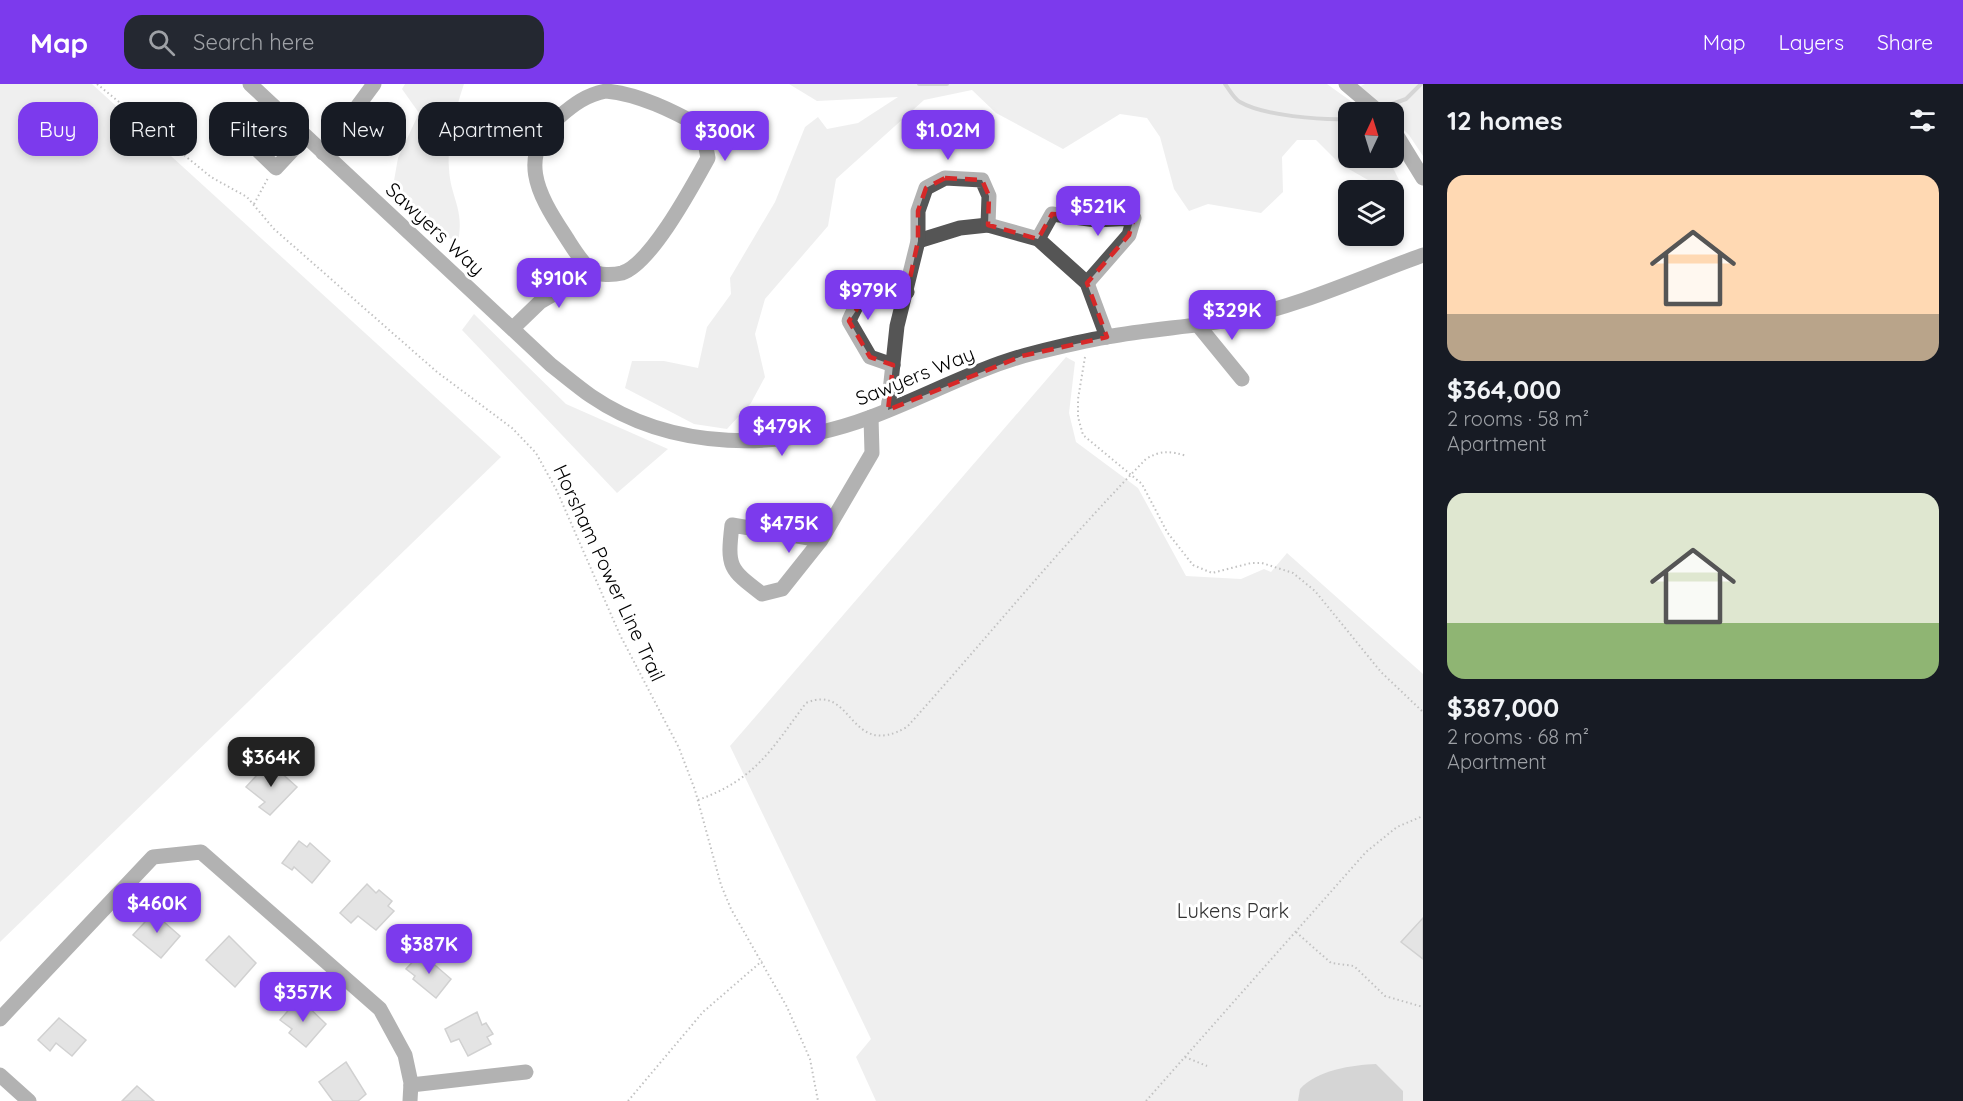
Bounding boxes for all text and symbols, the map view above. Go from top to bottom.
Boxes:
search box [124,15,544,69]
text: Map [30,25,88,60]
icon: search [145,26,178,59]
text: Search here [193,28,315,56]
text: Map [1703,29,1746,55]
text: Layers [1779,29,1844,55]
text: Share [1877,29,1933,55]
chip: Buy [18,102,98,156]
chip: Rent [110,102,197,156]
chip: Filters [209,102,309,156]
chip: New [321,102,406,156]
chip: Apartment [418,102,564,156]
north arrow [1338,102,1404,168]
map controls [1338,102,1404,246]
text: 12 homes [1447,104,1563,137]
icon: filters [1906,104,1939,137]
pin: $1.02M [899,110,997,161]
pin: $300K [683,111,767,162]
text: $1.02M [916,117,980,142]
text: $300K [695,118,755,143]
street label: Sawyers Way [381,177,490,281]
button: layers [1338,180,1404,246]
pin: $521K [1056,186,1140,237]
text: $521K [1070,193,1126,218]
icon: home [1639,214,1747,322]
pin: $910K [517,258,601,309]
text: $910K [531,265,587,290]
pin: $979K [826,270,910,321]
text: $979K [839,277,897,302]
pin: $329K [1190,290,1274,341]
text: $329K [1203,297,1261,322]
street label: Sawyers Way [852,340,978,411]
text: $364,000 [1447,373,1561,406]
pin: $479K [740,406,824,457]
text: 2 rooms · 58 m² [1447,406,1589,431]
text: $479K [753,413,811,438]
text: Apartment [1447,431,1547,456]
street label: Horsham Power Line Trail [548,460,671,685]
pin: $475K [747,503,831,554]
text: $475K [760,510,818,535]
icon: home [1639,532,1747,640]
text: $387,000 [1447,691,1559,724]
text: 2 rooms · 68 m² [1447,724,1589,749]
pin: $364K [229,737,313,788]
text: $364K [242,744,300,769]
text: Apartment [1447,749,1547,774]
pin: $460K [115,883,199,934]
text: $460K [127,890,187,915]
park label: Lukens Park [1177,898,1289,923]
pin: $387K [387,924,471,975]
text: $387K [400,931,458,956]
pin: $357K [261,972,345,1023]
text: $357K [274,979,332,1004]

